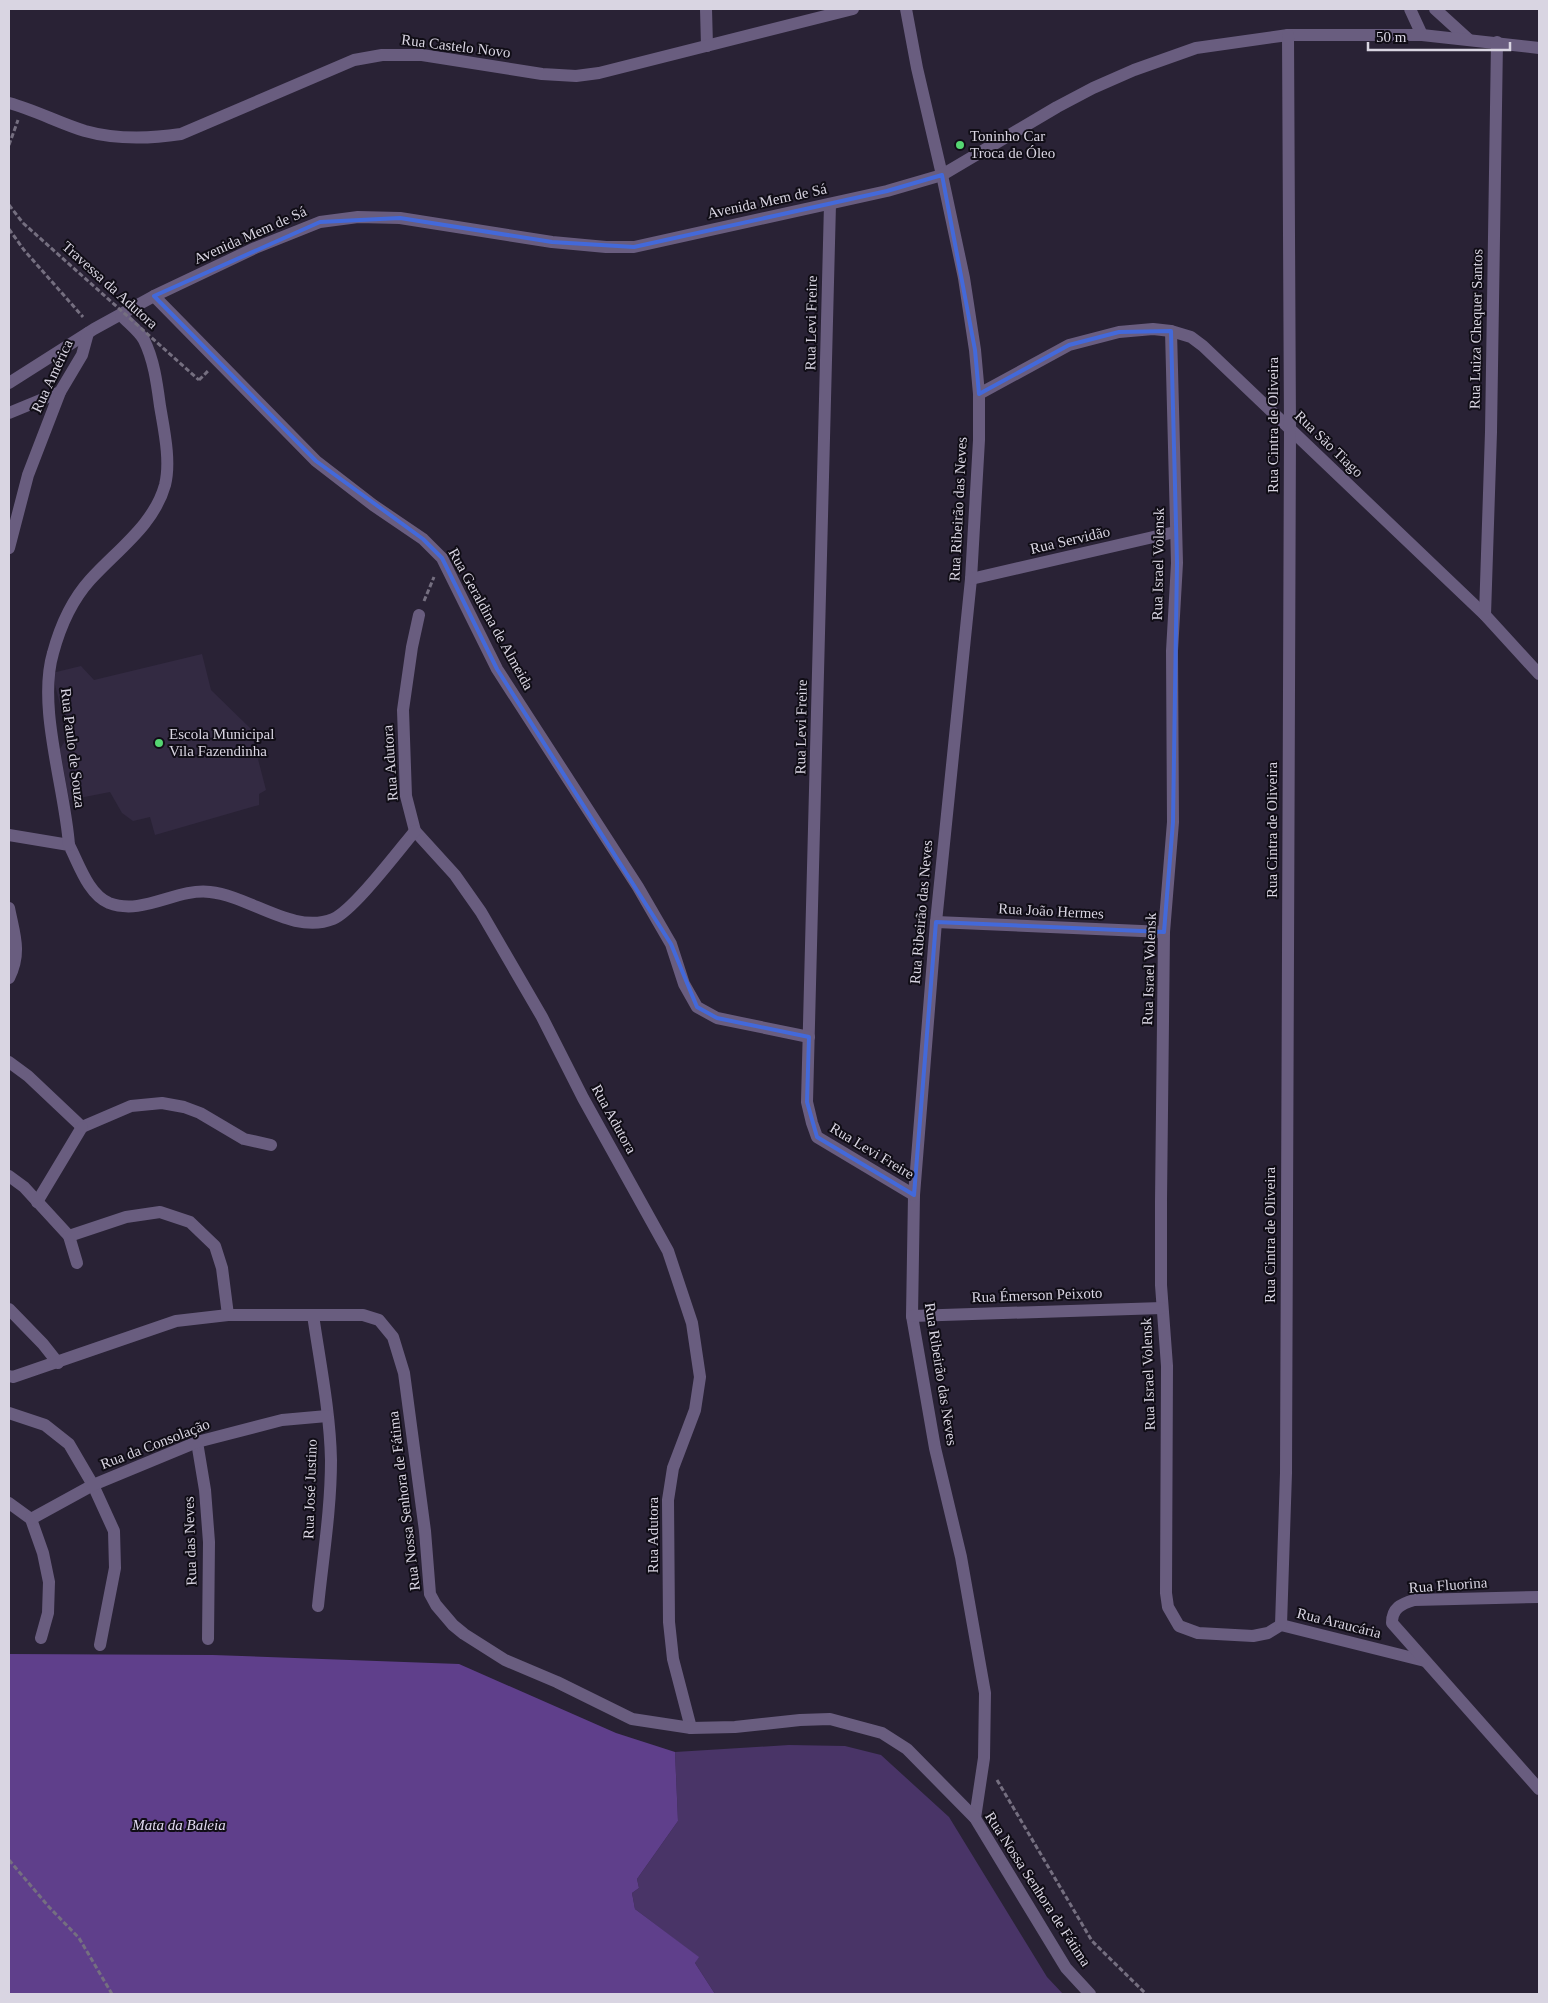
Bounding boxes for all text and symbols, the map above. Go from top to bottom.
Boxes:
scale bar [1368,20,1510,52]
text: 50 m [1376,29,1407,45]
street label: Rua Castelo Novo [400,31,512,61]
place label: Toninho Car Troca de Óleo [970,128,1055,161]
marker: Toninho Car Troca de Óleo [954,139,966,151]
street label: Avenida Mem de Sá [706,180,829,221]
street label: Avenida Mem de Sá [191,203,309,267]
street label: Travessa da Adutora [59,238,161,332]
street label: Rua Luiza Chequer Santos [1467,249,1485,409]
street label: Rua Levi Freire [802,275,820,371]
street label: Rua América [28,337,76,415]
street label: Rua Cintra de Oliveira [1265,357,1281,493]
street label: Rua São Tiago [1292,408,1366,480]
street label: Rua Ribeirão das Neves [946,436,970,582]
street label: Rua Israel Volensk [1149,507,1167,621]
street label: Rua Servidão [1029,523,1111,557]
street label: Rua Geraldina de Almeida [445,545,537,693]
street label: Rua Levi Freire [792,679,810,775]
street label: Rua Paulo de Souza [58,687,88,809]
street label: Rua Adutora [379,724,401,802]
place label: Escola Municipal Vila Fazendinha [169,726,274,759]
marker: Escola Municipal Vila Fazendinha [153,737,165,749]
street label: Rua Cintra de Oliveira [1264,762,1280,898]
street label: Rua Ribeirão das Neves [907,839,935,985]
street label: Rua João Hermes [998,900,1104,922]
street label: Rua Israel Volensk [1139,912,1159,1026]
street label: Rua Adutora [589,1082,640,1157]
street label: Rua Levi Freire [827,1120,917,1182]
street label: Rua Cintra de Oliveira [1262,1167,1278,1303]
street label: Rua Émerson Peixoto [971,1285,1103,1305]
street label: Rua Ribeirão das Neves [922,1301,960,1447]
street label: Rua Israel Volensk [1138,1317,1158,1431]
street label: Rua Nossa Senhora de Fátima [385,1410,423,1592]
street label: Rua da Consolação [98,1416,212,1472]
street label: Rua José Justino [300,1439,320,1539]
street label: Rua das Neves [180,1496,200,1586]
street label: Rua Adutora [645,1497,661,1573]
street label: Rua Fluorina [1408,1574,1488,1596]
street label: Rua Araucária [1295,1605,1383,1641]
street label: Rua Nossa Senhora de Fátima [982,1809,1094,1969]
park label: Mata da Baleia [131,1817,226,1833]

